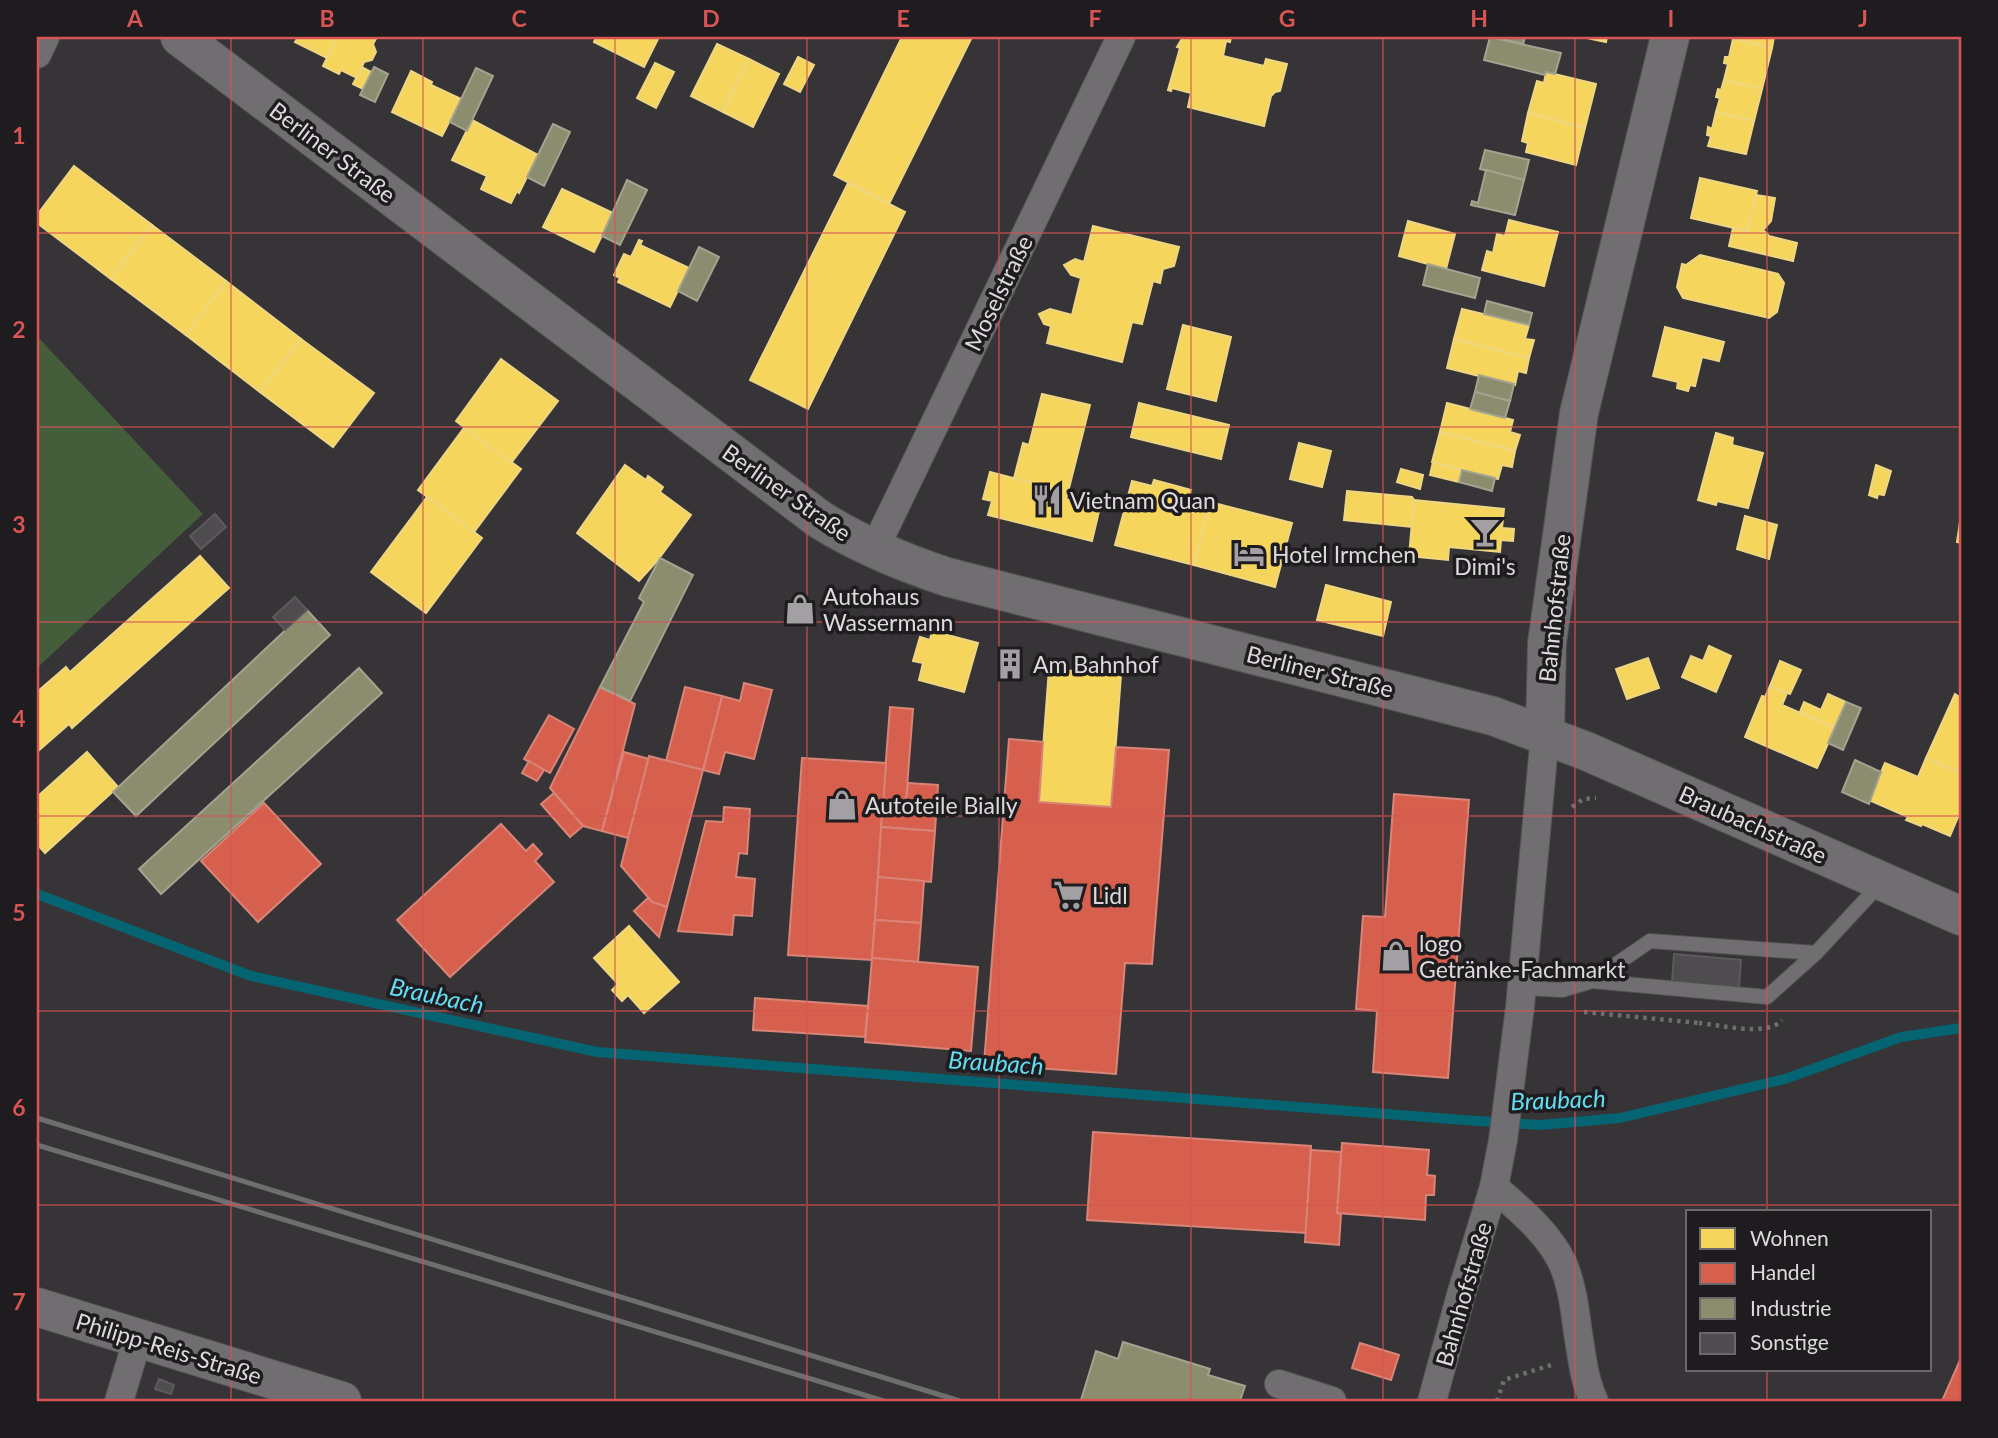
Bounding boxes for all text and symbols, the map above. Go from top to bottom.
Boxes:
text: A [126,4,144,32]
text: B [319,4,335,32]
text: C [511,4,527,32]
text: D [702,4,720,32]
text: E [896,4,910,32]
text: F [1088,4,1102,32]
text: G [1279,4,1295,32]
text: H [1470,4,1488,32]
text: I [1668,4,1674,32]
text: J [1858,4,1868,32]
street label: Berliner Straße [265,96,401,208]
text: 1 [12,121,26,149]
street label: Moselstraße [958,231,1038,355]
text: 2 [12,315,26,343]
street label: Berliner Straße [717,437,857,547]
restaurant icon: Vietnam Quan [1030,483,1064,517]
place label: Vietnam Quan [1070,486,1216,514]
text: 3 [12,510,26,538]
bar icon: Dimi's [1468,515,1502,549]
street label: Bahnhofstraße [1532,533,1576,683]
hotel icon: Hotel Irmchen [1232,537,1266,571]
place label: Hotel Irmchen [1272,540,1416,568]
place label: Dimi's [1454,552,1516,580]
place label: Autohaus Wassermann [823,582,953,636]
shop icon: Autohaus Wassermann [783,592,817,626]
street label: Berliner Straße [1244,639,1396,703]
building icon: Am Bahnhof [993,647,1027,681]
place label: Am Bahnhof [1033,650,1159,678]
text: 4 [12,704,26,732]
street label: Braubachstraße [1675,779,1831,869]
shop icon: Autoteile Bially [825,788,859,822]
place label: Autoteile Bially [865,791,1018,819]
supermarket icon: Lidl [1052,878,1086,912]
place label: Lidl [1092,881,1128,909]
text: 5 [12,898,26,926]
place label: logo Getränke-Fachmarkt [1419,929,1626,983]
shop icon: logo Getränke-Fachmarkt [1379,939,1413,973]
water label: Braubach [387,971,487,1019]
water label: Braubach [947,1044,1045,1080]
water label: Braubach [1510,1083,1606,1115]
text: 6 [12,1093,26,1121]
legend [1686,1210,1932,1372]
street label: Bahnhofstraße [1429,1219,1497,1369]
text: Wohnen [1750,1225,1829,1250]
text: Handel [1750,1259,1816,1284]
text: 7 [12,1287,26,1315]
text: Industrie [1750,1295,1831,1320]
street label: Philipp-Reis-Straße [73,1306,265,1390]
text: Sonstige [1750,1329,1829,1354]

